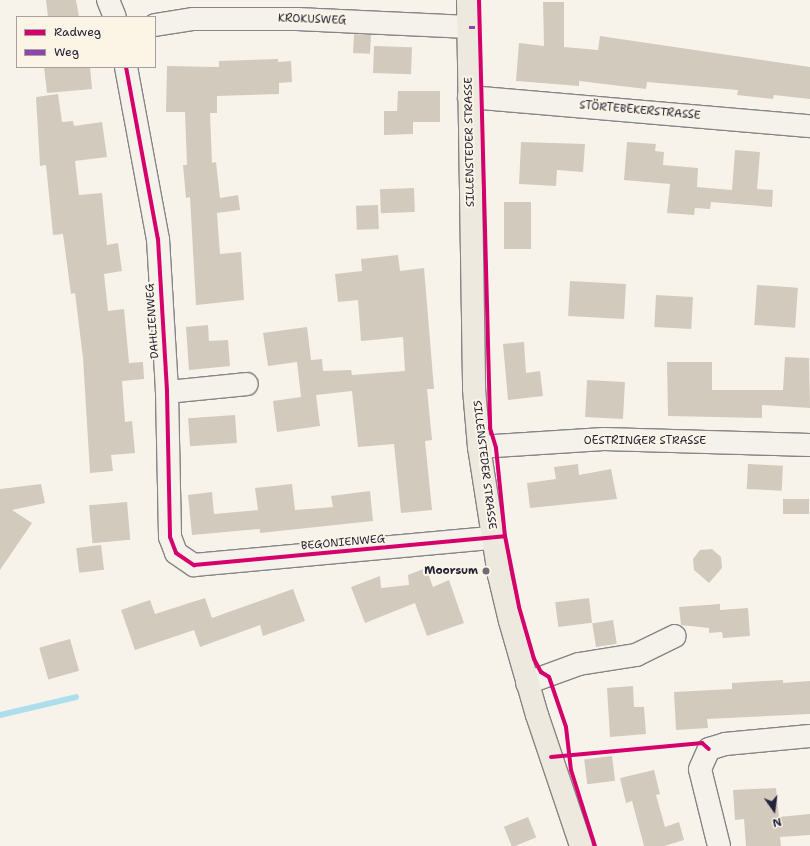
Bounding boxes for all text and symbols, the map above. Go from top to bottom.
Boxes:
street label: KROKUSWEG [278,12,346,28]
legend [16,16,156,68]
text: Radweg [54,24,101,40]
text: Weg [54,44,79,60]
street label: SILLENSTEDER STRASSE [462,77,478,207]
street label: STÖRTEBEKERSTRASSE [579,99,701,123]
street label: DAHLIENWEG [144,283,162,359]
street label: SILLENSTEDER STRASSE [470,400,498,530]
street label: OESTRINGER STRASSE [584,434,706,448]
street label: BEGONIENWEG [300,533,386,553]
place label: Moorsum [424,564,478,578]
marker: Moorsum [481,566,491,576]
north arrow [754,790,794,830]
text: N [771,814,783,830]

